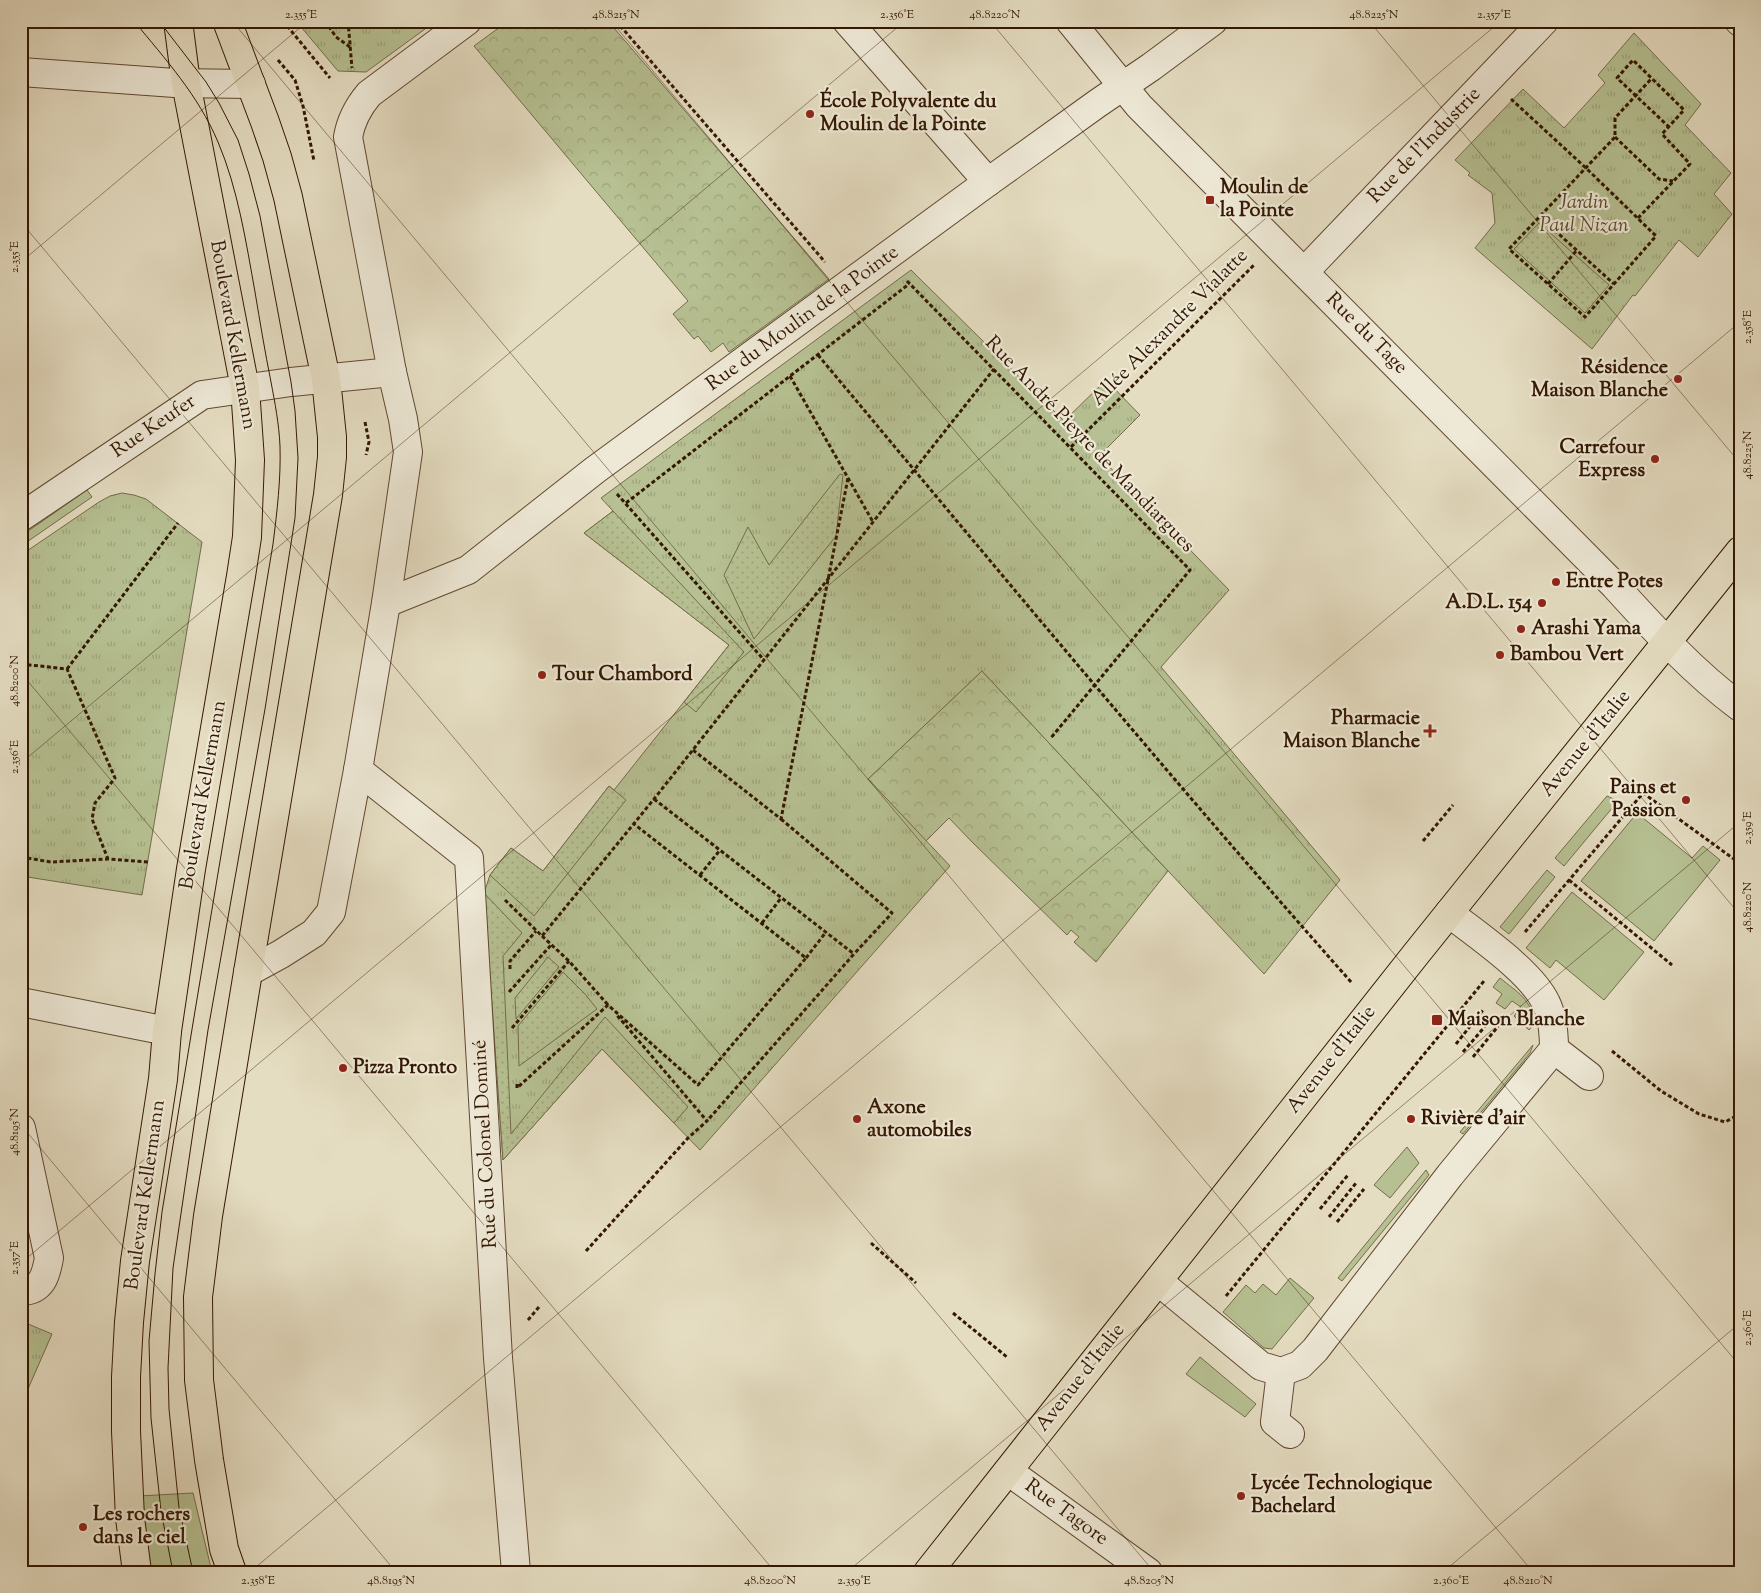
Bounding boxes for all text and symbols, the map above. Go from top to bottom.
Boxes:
text: 2.355°E [285,6,318,24]
text: 48.8215°N [592,6,640,24]
text: 2.356°E [880,6,915,24]
text: 48.8220°N [970,6,1021,24]
text: 48.8225°N [1350,6,1399,24]
text: 2.357°E [1477,6,1512,24]
street label: Rue de l'Industrie [1362,81,1488,211]
place label: École Polyvalente du Moulin de la Pointe [820,87,997,140]
marker: École Polyvalente du Moulin de la Pointe [804,108,816,120]
place label: Moulin de la Pointe [1220,174,1308,226]
park label: Jardin Paul Nizan [1540,189,1629,241]
marker: Moulin de la Pointe [1204,194,1216,206]
street label: Boulevard Kellermann [201,238,263,432]
street label: Rue du Moulin de la Pointe [701,239,905,399]
text: 2.355°E [6,240,24,273]
street label: Allée Alexandre Vialatte [1085,243,1255,413]
street label: Rue du Tage [1318,286,1414,382]
text: 2.358°E [1739,309,1757,344]
street label: Rue André Pieyre de Mandiargues [977,330,1201,560]
place label: Résidence Maison Blanche [1531,354,1668,406]
marker: Résidence Maison Blanche [1672,373,1684,385]
street label: Rue Keufer [106,388,203,466]
text: 48.8225°N [1739,430,1757,479]
place label: Carrefour Express [1559,434,1645,486]
marker: Carrefour Express [1649,453,1661,465]
place label: Entre Potes [1566,568,1663,597]
marker: Entre Potes [1550,576,1562,588]
place label: A.D.L. 154 [1445,589,1532,618]
marker: A.D.L. 154 [1536,597,1548,609]
place label: Arashi Yama [1531,615,1642,644]
marker: Arashi Yama [1515,623,1527,635]
place label: Bambou Vert [1510,641,1624,670]
marker: Bambou Vert [1494,649,1506,661]
text: 48.8200°N [6,655,24,707]
place label: Tour Chambord [552,661,693,690]
marker: Tour Chambord [536,669,548,681]
street label: Avenue d'Italie [1534,684,1638,804]
street label: Boulevard Kellermann [173,698,235,892]
place label: Pharmacie Maison Blanche [1283,705,1420,757]
marker: Pharmacie Maison Blanche [1424,725,1436,737]
text: 2.356°E [6,739,24,774]
place label: Pains et Passion [1610,774,1676,826]
marker: Pains et Passion [1680,794,1692,806]
text: 2.359°E [1739,810,1757,845]
text: 48.8220°N [1739,881,1757,932]
street label: Avenue d'Italie [1280,1000,1384,1120]
place label: Maison Blanche [1448,1006,1585,1035]
marker: Maison Blanche [1430,1013,1444,1027]
street label: Rue du Colonel Dominé [466,1039,506,1249]
place label: Pizza Pronto [353,1054,457,1083]
marker: Pizza Pronto [337,1062,349,1074]
place label: Axone automobiles [867,1094,972,1146]
street label: Boulevard Kellermann [118,1098,174,1292]
place label: Rivière d'air [1421,1105,1526,1134]
text: 48.8195°N [6,1108,24,1156]
marker: Axone automobiles [851,1113,863,1125]
marker: Rivière d'air [1405,1113,1417,1125]
text: 2.357°E [6,1240,24,1275]
text: 2.360°E [1739,1309,1757,1346]
street label: Avenue d'Italie [1029,1318,1133,1438]
place label: Lycée Technologique Bachelard [1251,1470,1432,1522]
street label: Rue Tagore [1018,1473,1114,1553]
marker: Lycée Technologique Bachelard [1235,1490,1247,1502]
place label: Les rochers dans le ciel [93,1501,190,1553]
marker: Les rochers dans le ciel [77,1521,89,1533]
text: 2.358°E [241,1572,276,1590]
text: 48.8195°N [367,1572,415,1590]
text: 48.8200°N [744,1572,796,1590]
text: 2.359°E [837,1572,872,1590]
text: 48.8205°N [1124,1572,1174,1590]
text: 2.360°E [1433,1572,1470,1590]
text: 48.8210°N [1503,1572,1553,1590]

